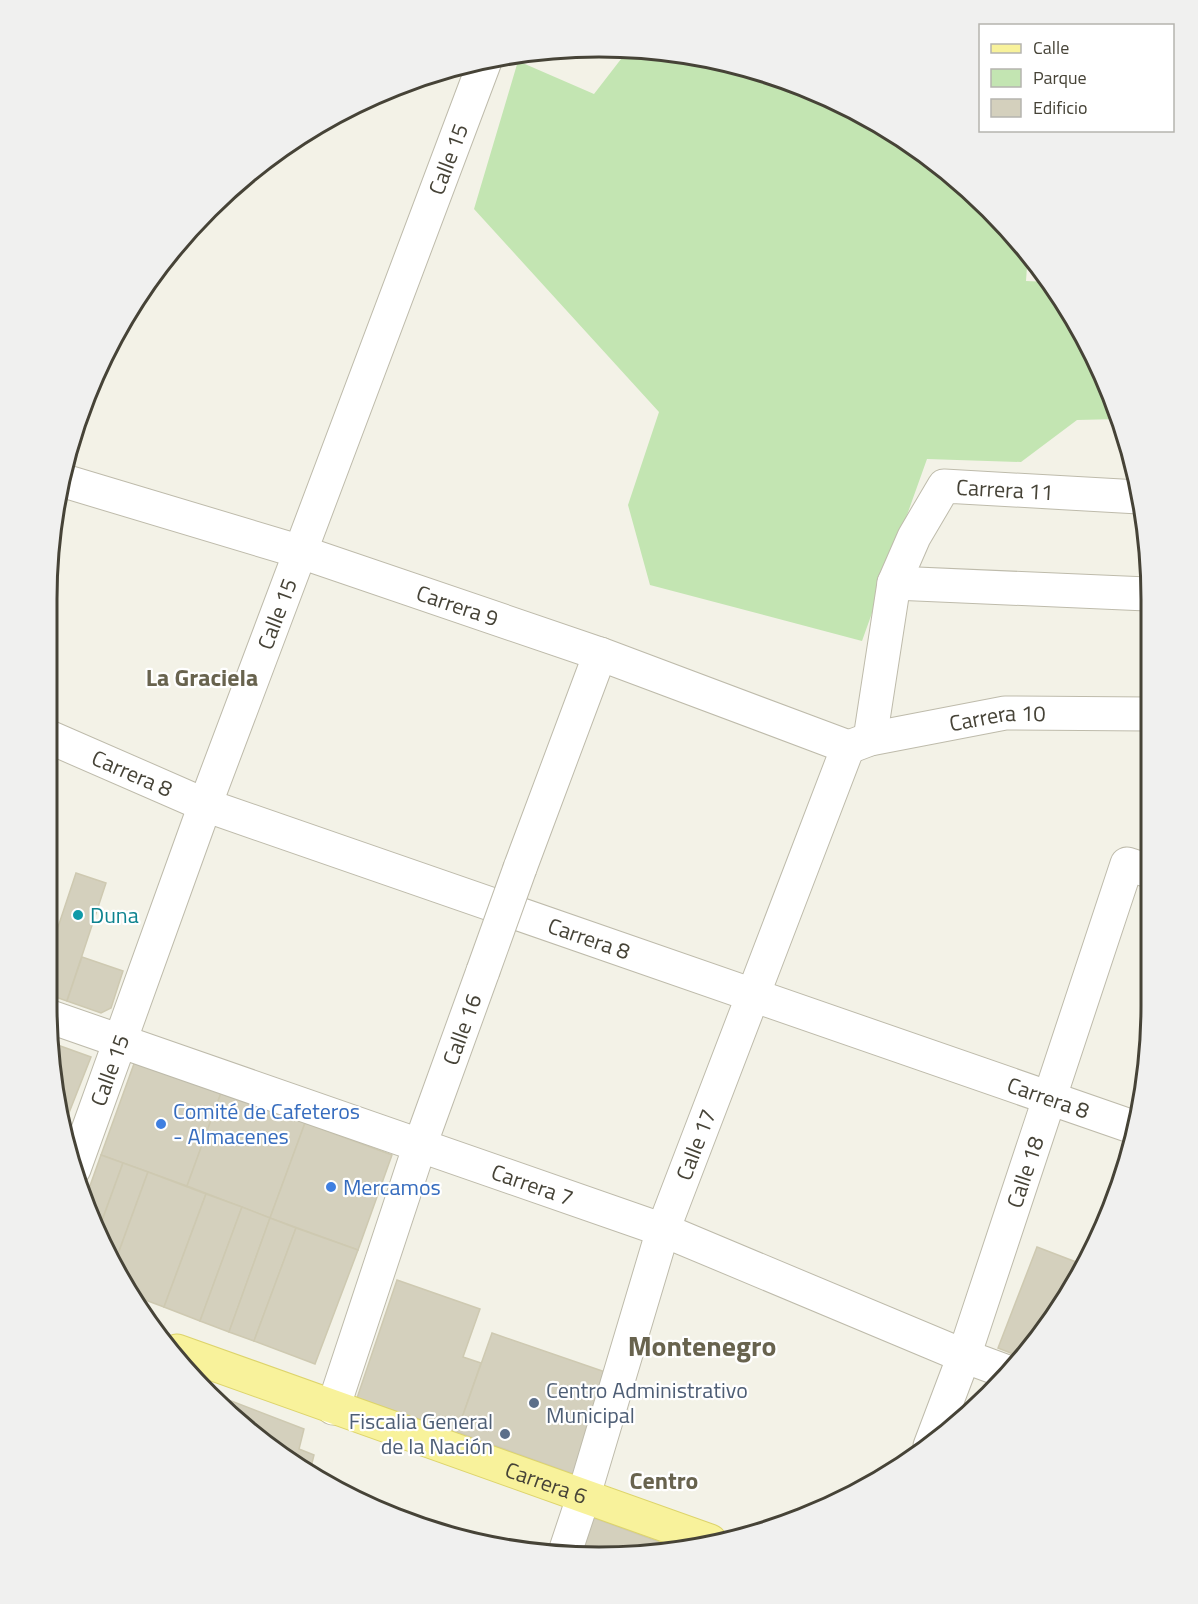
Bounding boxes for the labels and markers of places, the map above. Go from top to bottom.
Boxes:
place label: Duna [90,898,139,932]
marker: Duna [71,908,85,922]
place label: Comité de Cafeteros - Almacenes [173,1094,360,1153]
marker: Comité de Cafeteros - Almacenes [154,1117,168,1131]
place label: Mercamos [343,1170,441,1204]
marker: Mercamos [324,1180,338,1194]
place label: Centro Administrativo Municipal [546,1373,748,1432]
marker: Centro Administrativo Municipal [527,1396,541,1410]
place label: Fiscalia General de la Nación [349,1404,493,1463]
marker: Fiscalia General de la Nación [498,1427,512,1441]

